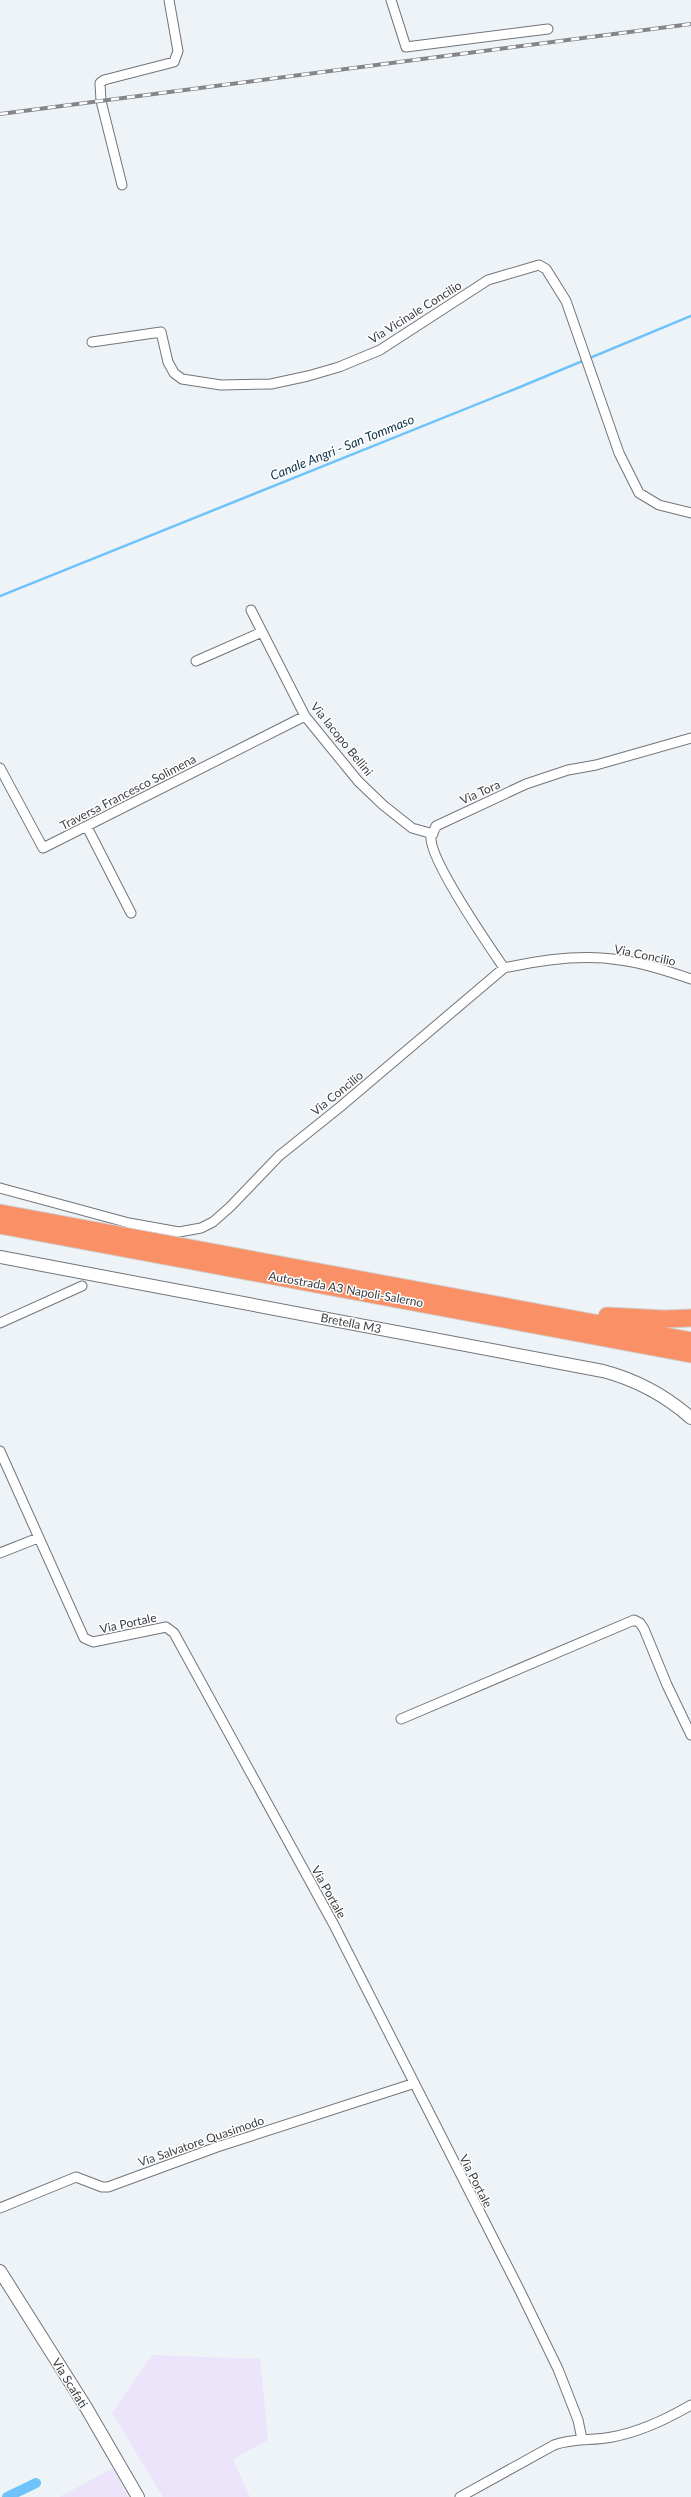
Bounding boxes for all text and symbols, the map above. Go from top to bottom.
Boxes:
street label: Via Vicinale Concilio [366,277,464,347]
water label: Canale Angri - San Tommaso [268,411,417,483]
street label: Via Iacopo Bellini [308,699,376,779]
street label: Traversa Francesco Solimena [58,751,198,833]
street label: Via Tora [458,777,502,807]
street label: Via Concilio [613,941,677,969]
street label: Via Concilio [308,1067,366,1119]
street label: Autostrada A3 Napoli-Salerno [267,1268,425,1310]
street label: Bretella M3 [319,1310,383,1336]
street label: Via Portale [98,1610,158,1636]
street label: Via Portale [308,1863,350,1921]
street label: Via Salvatore Quasimodo [136,2112,266,2170]
street label: Via Portale [456,2152,496,2210]
street label: Via Scafati [49,2355,91,2411]

